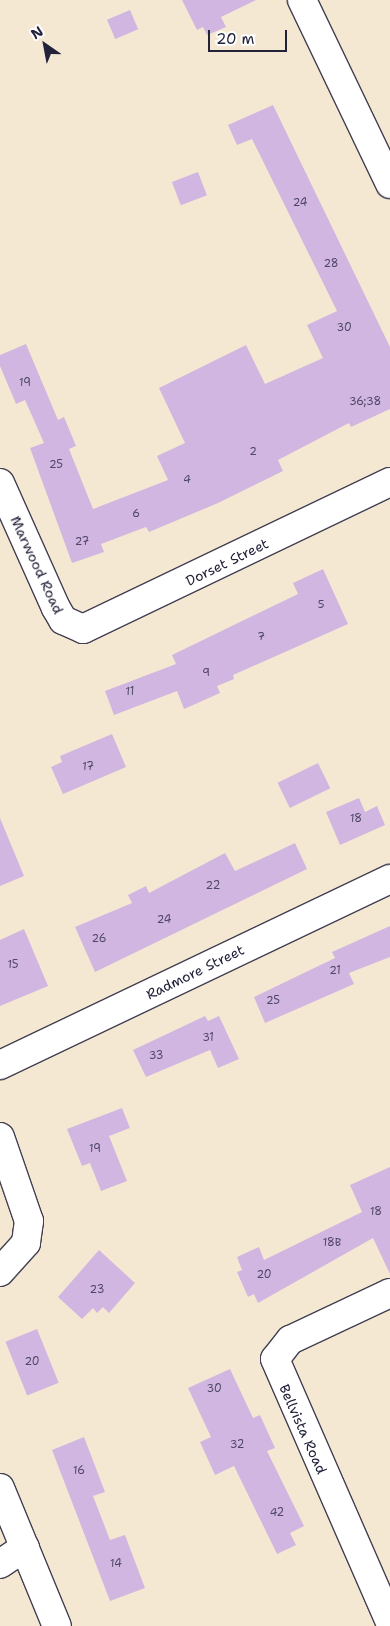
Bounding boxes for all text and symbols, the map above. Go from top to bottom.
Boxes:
north arrow [20,20,70,70]
scale bar [210,20,289,52]
text: N [27,22,46,43]
text: 20 m [216,29,255,49]
house number: 24 [293,196,307,210]
house number: 28 [323,257,339,271]
house number: 30 [336,321,352,335]
house number: 19 [19,376,31,390]
house number: 36;38 [349,395,381,409]
house number: 2 [249,445,257,459]
house number: 25 [49,458,63,472]
house number: 4 [183,473,191,487]
house number: 6 [132,507,140,521]
street label: Marwood Road [7,513,67,617]
house number: 27 [75,535,89,549]
street label: Dorset Street [183,535,271,589]
house number: 5 [318,598,324,612]
house number: 7 [257,630,265,644]
house number: 9 [202,666,210,680]
house number: 11 [126,685,134,699]
house number: 17 [82,760,94,774]
house number: 18 [350,812,362,826]
house number: 22 [206,879,220,893]
house number: 24 [157,913,171,927]
house number: 26 [92,932,106,946]
street label: Radmore Street [143,941,247,1003]
house number: 15 [7,958,19,972]
house number: 21 [329,964,341,978]
house number: 25 [266,994,280,1008]
house number: 31 [202,1031,214,1045]
house number: 33 [149,1049,163,1063]
house number: 19 [89,1142,101,1156]
house number: 18 [370,1205,382,1219]
house number: 18B [323,1236,341,1250]
house number: 20 [256,1268,272,1282]
house number: 23 [90,1283,104,1297]
house number: 20 [24,1355,40,1369]
house number: 30 [206,1382,222,1396]
street label: Bellvista Road [276,1382,330,1476]
house number: 32 [230,1438,244,1452]
house number: 16 [73,1464,85,1478]
house number: 42 [270,1506,284,1520]
house number: 14 [110,1557,122,1571]

